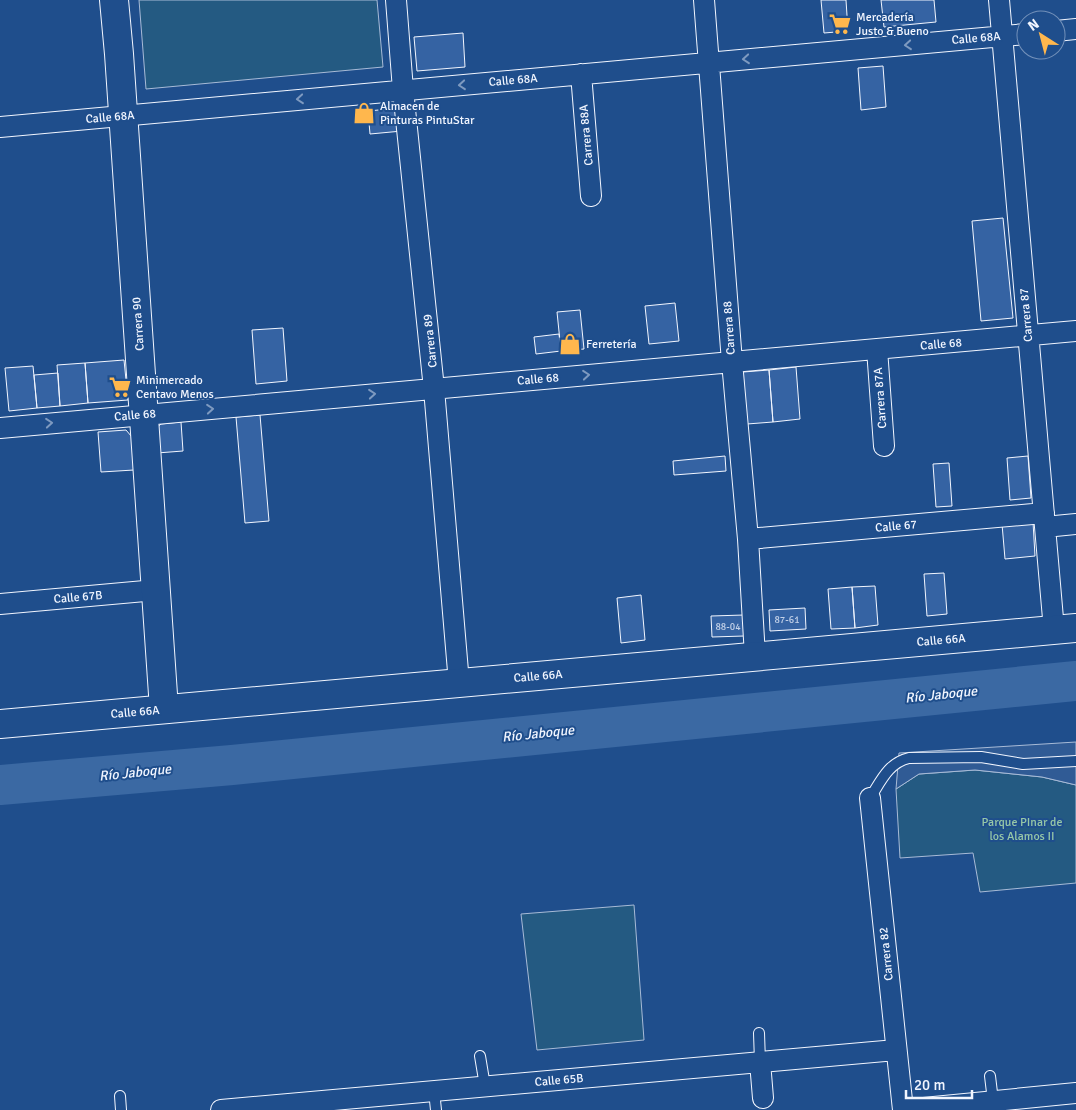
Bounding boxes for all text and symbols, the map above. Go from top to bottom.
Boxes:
place label: Mercadería Justo & Bueno [856,10,929,39]
north arrow [1016,10,1066,60]
supermarket icon: Mercadería Justo & Bueno [827,11,853,37]
text: N [1025,15,1043,35]
street label: Calle 68A [951,29,1002,48]
one-way arrow [903,39,911,50]
one-way arrow [742,53,750,64]
street label: Calle 68A [488,71,539,90]
one-way arrow [458,79,466,90]
one-way arrow [296,94,304,105]
place label: Almacen de Pinturas PintuStar [380,99,475,128]
shop icon: Almacen de Pinturas PintuStar [351,100,377,126]
street label: Carrera 88A [576,103,597,166]
street label: Calle 68A [85,108,136,127]
street label: Carrera 87 [1017,287,1036,342]
street label: Carrera 90 [129,297,148,351]
street label: Carrera 88 [720,301,739,355]
street label: Carrera 89 [420,313,441,369]
shop icon: Ferretería [557,331,583,357]
street label: Calle 68 [920,335,962,354]
place label: Ferretería [586,337,637,352]
street label: Carrera 87A [871,366,890,429]
street label: Calle 68 [517,370,559,389]
one-way arrow [583,370,591,381]
place label: Minimercado Centavo Menos [136,373,214,402]
supermarket icon: Minimercado Centavo Menos [107,374,133,400]
one-way arrow [369,389,377,400]
one-way arrow [207,403,215,414]
street label: Calle 68 [114,406,156,425]
one-way arrow [45,418,53,429]
street label: Calle 67 [875,517,917,536]
street label: Calle 67B [53,588,103,607]
house number: 87-61 [774,614,800,626]
house number: 88-04 [715,621,741,633]
street label: Calle 66A [916,631,967,650]
street label: Calle 66A [513,667,564,686]
water label: Río Jaboque [904,682,979,707]
street label: Calle 66A [110,703,161,722]
water label: Río Jaboque [501,721,576,746]
water label: Río Jaboque [98,760,173,785]
park label: Parque PInar de los Alamos II [982,815,1062,844]
street label: Carrera 82 [876,926,897,982]
scale bar [906,1068,972,1100]
street label: Calle 65B [534,1071,584,1090]
text: 20 m [914,1076,945,1094]

